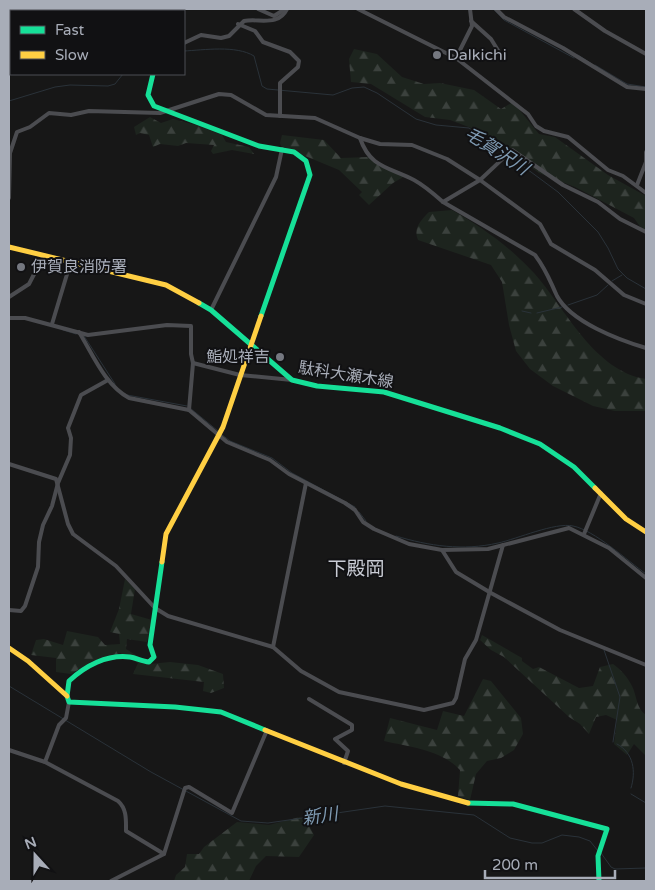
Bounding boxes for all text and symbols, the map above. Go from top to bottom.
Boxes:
legend [10,10,185,75]
text: Fast [55,21,85,39]
place label: Dalkichi [447,45,507,65]
text: Slow [55,46,89,64]
marker: Dalkichi [431,49,443,61]
water label: 毛賀沢川 [461,122,535,181]
place label: 伊賀良消防署 [31,257,127,277]
marker: 伊賀良消防署 [15,261,27,273]
place label: 鮨処祥吉 [206,347,270,367]
marker: 鮨処祥吉 [274,351,286,363]
street label: 駄科大瀬木線 [297,358,395,392]
district label: 下殿岡 [327,558,385,580]
water label: 新川 [301,802,341,829]
north arrow [10,830,60,880]
text: N [22,833,39,853]
scale bar [485,848,615,880]
text: 200 m [492,856,538,874]

